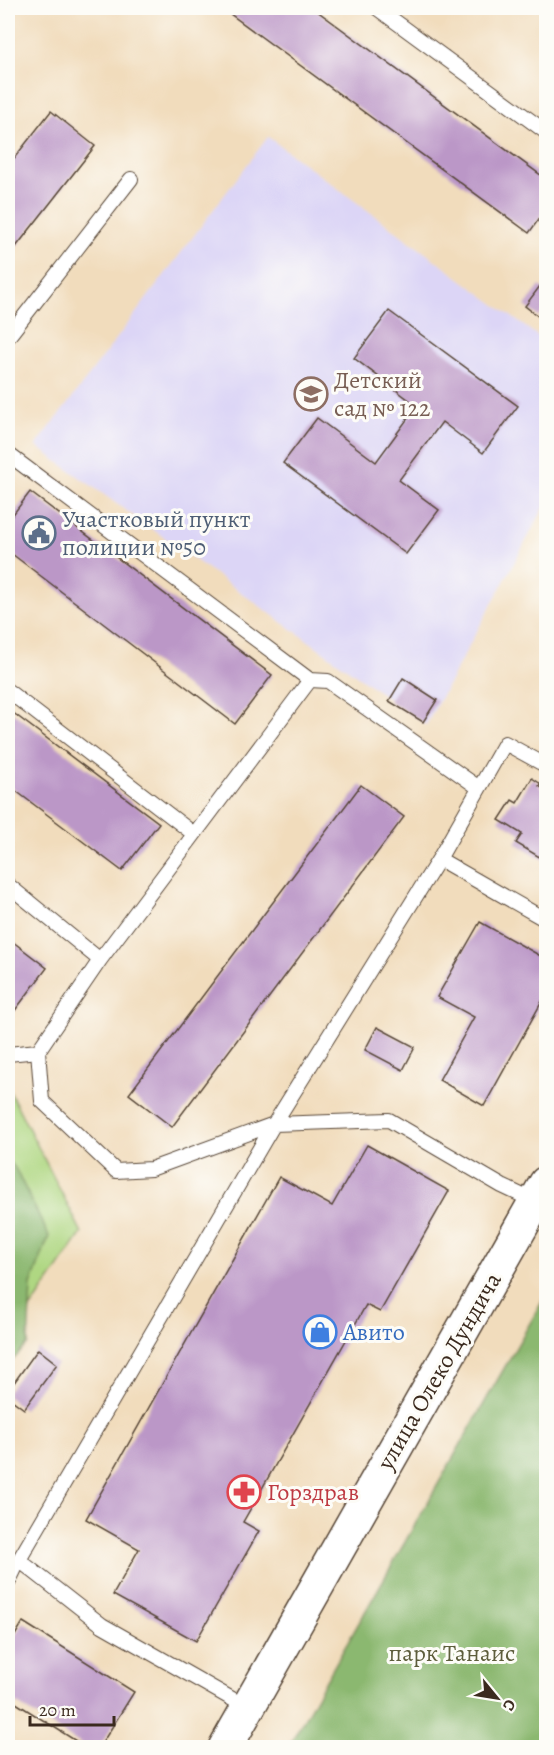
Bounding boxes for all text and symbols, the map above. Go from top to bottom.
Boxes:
place label: Детский сад № 122 [334,364,430,424]
school or university icon: Детский сад № 122 [293,376,329,412]
place label: Участковый пункт полиции №50 [62,503,251,563]
public building icon: Участковый пункт полиции №50 [21,515,57,551]
street label: улица Олеко Дундича [369,1266,509,1476]
shop icon: Авито [302,1314,338,1350]
place label: Авито [342,1316,405,1348]
pharmacy icon: Горздрав [226,1474,262,1510]
place label: Горздрав [267,1476,359,1508]
park label: парк Танаис [389,1637,515,1669]
north arrow [467,1668,527,1728]
scale bar [30,1689,114,1727]
text: С [497,1695,521,1715]
text: 20 m [39,1698,76,1722]

